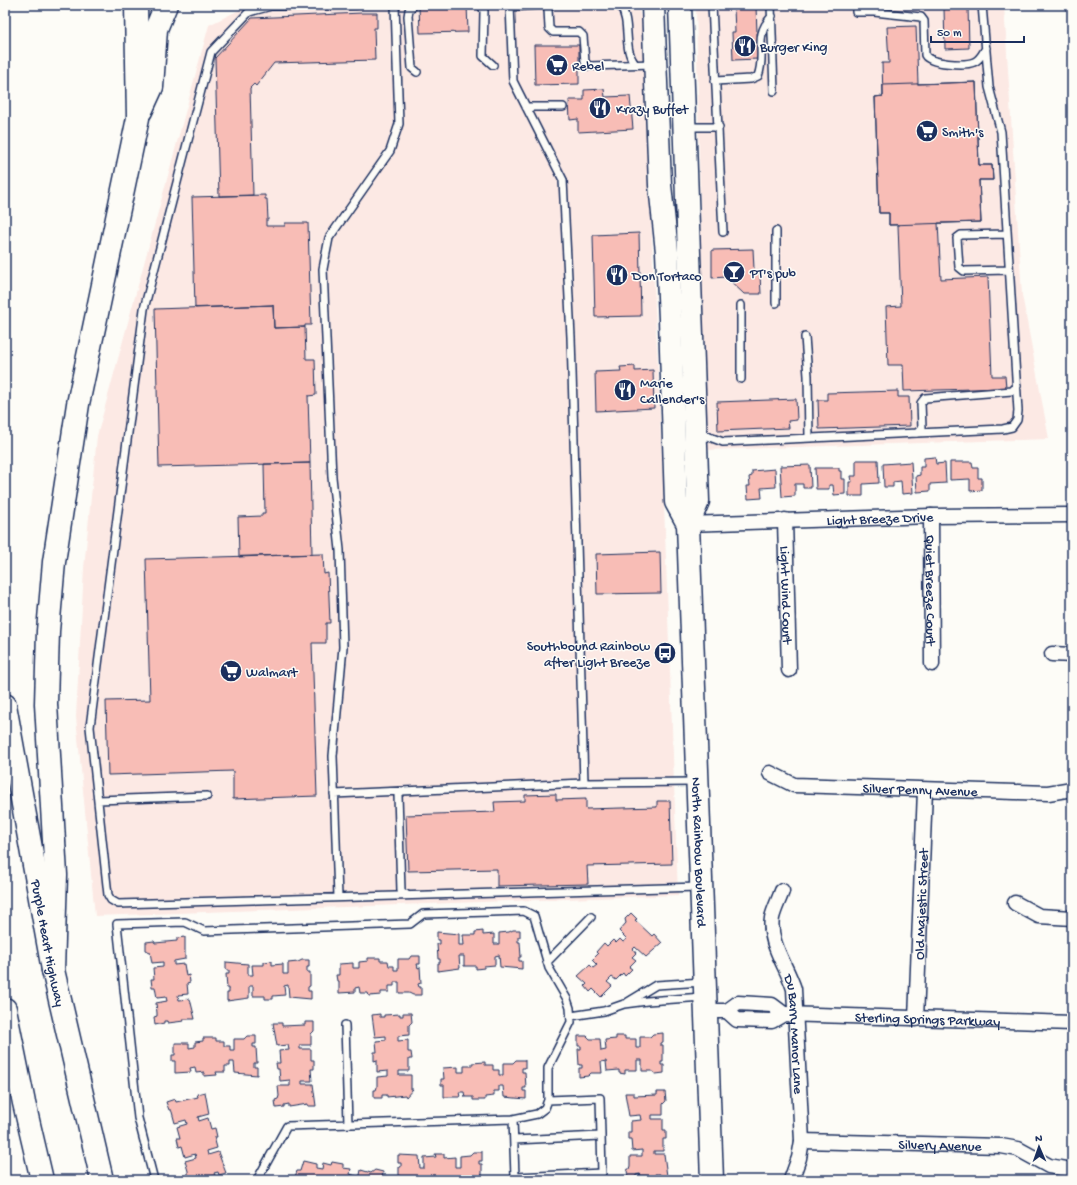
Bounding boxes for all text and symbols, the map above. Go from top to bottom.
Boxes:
scale bar [931,18,1024,44]
text: 50 m [937,27,962,41]
restaurant icon: Burger King [732,33,758,59]
place label: Burger King [759,40,828,57]
supermarket icon: Rebel [544,52,570,78]
place label: Rebel [572,59,604,76]
restaurant icon: Krazy Buffet [587,95,613,121]
place label: Krazy Buffet [616,102,689,119]
supermarket icon: Smith's [914,118,940,144]
place label: Smith's [942,125,984,142]
bar icon: PT's pub [721,259,747,285]
restaurant icon: Don Tortaco [604,262,630,288]
place label: PT's pub [749,266,797,283]
place label: Don Tortaco [631,269,701,286]
place label: Marie Callender's [640,376,705,409]
restaurant icon: Marie Callender's [612,377,638,403]
street label: Light Breeze Drive [826,510,934,530]
street label: Quiet Breeze Court [920,535,938,647]
street label: Light Wind Court [775,546,794,646]
place label: Southbound Rainbow after Light Breeze [527,639,651,672]
bus stop icon: Southbound Rainbow after Light Breeze [652,640,678,666]
supermarket icon: Walmart [218,658,244,684]
place label: Walmart [246,665,298,682]
street label: North Rainbow Boulevard [686,777,709,929]
street label: Silver Penny Avenue [862,781,979,802]
street label: Old Majestic Street [912,847,934,960]
street label: Purple Heart Highway [26,878,67,1009]
street label: Du Barry Manor Lane [778,971,806,1095]
street label: Sterling Springs Parkway [855,1010,1000,1032]
north arrow [1019,1127,1059,1167]
text: N [1035,1133,1043,1145]
street label: Silvery Avenue [898,1137,983,1157]

